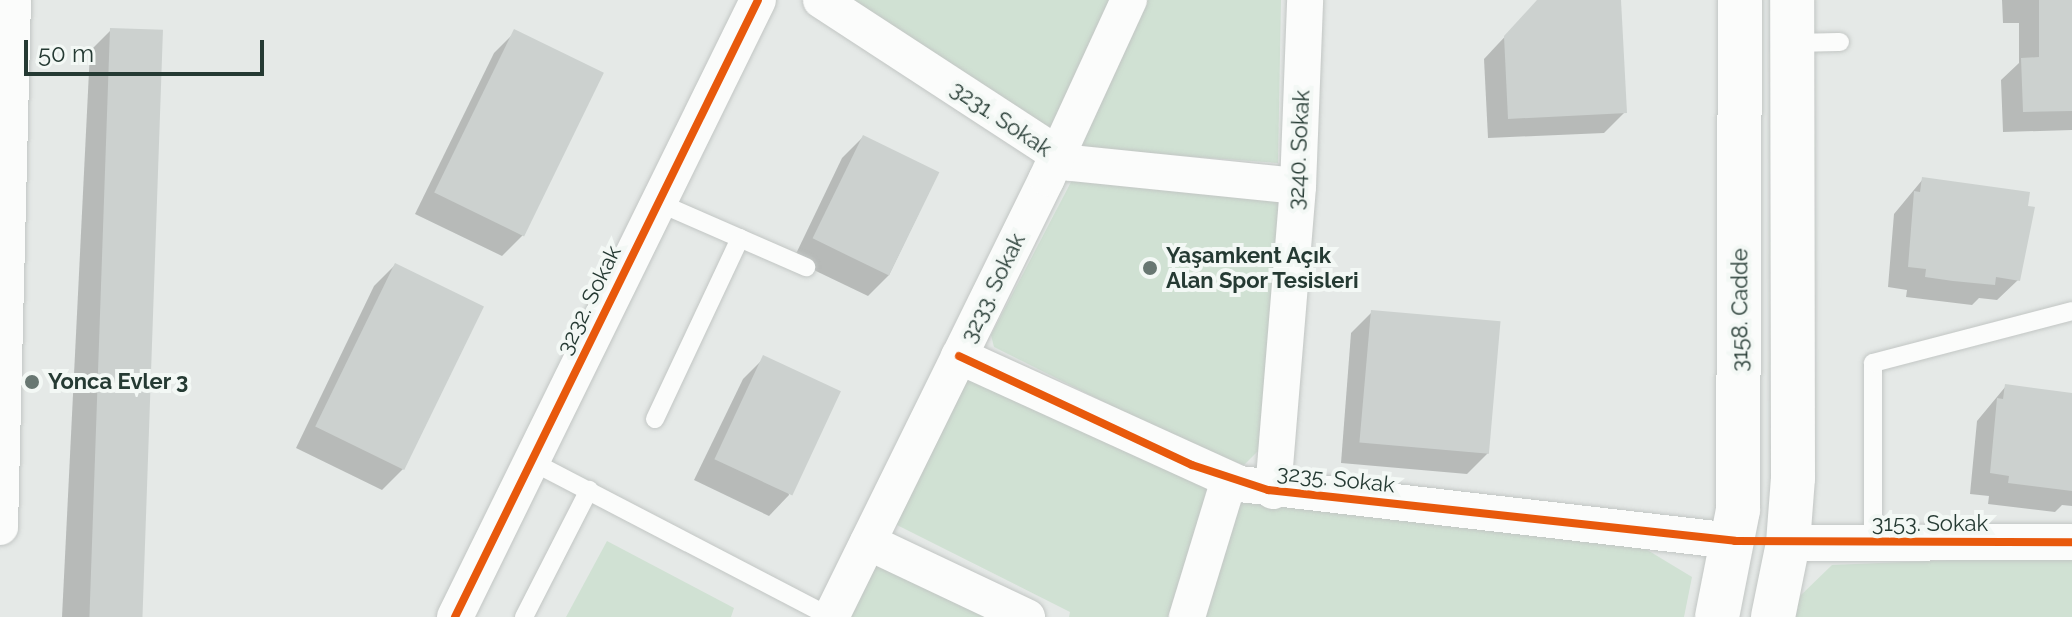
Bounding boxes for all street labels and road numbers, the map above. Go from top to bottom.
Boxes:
street label: 3231. Sokak [946,76,1056,162]
street label: 3240. Sokak [1283,89,1315,211]
street label: 3233. Sokak [955,229,1031,347]
street label: 3232. Sokak [551,241,627,359]
street label: 3158. Cadde [1727,248,1753,372]
street label: 3235. Sokak [1276,460,1396,498]
street label: 3153. Sokak [1872,511,1988,537]

